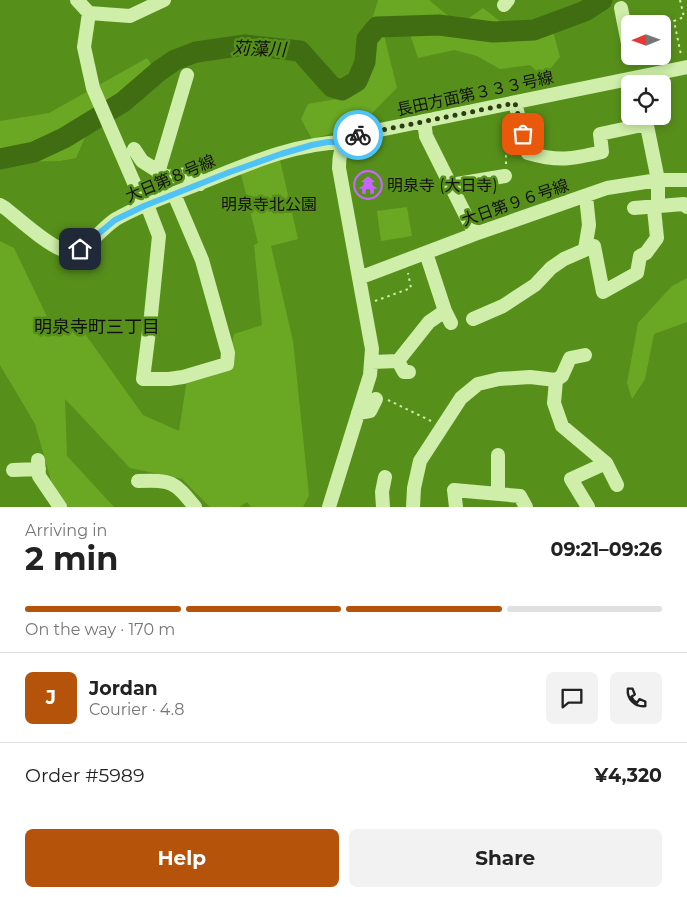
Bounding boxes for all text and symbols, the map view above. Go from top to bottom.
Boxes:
north arrow [621,15,671,65]
map controls [621,15,671,125]
water label: 苅藻川 [232,37,288,61]
street label: 長田方面第３３３号線 [395,68,555,119]
button: locate [621,75,671,125]
courier [333,110,383,160]
pin [502,113,544,155]
icon: bag [509,120,537,148]
icon: bike [344,121,372,149]
street label: 大日第８号線 [122,151,218,206]
temple icon: 明泉寺 (大日寺) [353,170,383,200]
street label: 大日第９６号線 [459,175,571,230]
place label: 明泉寺 (大日寺) [387,176,498,195]
park label: 明泉寺北公園 [221,195,317,214]
pin [59,228,101,270]
icon: home [66,235,94,263]
district label: 明泉寺町三丁目 [34,316,160,338]
text: Arriving in [25,521,107,540]
text: 09:21–09:26 [550,538,662,561]
text: 2 min [25,539,118,578]
text: On the way · 170 m [25,620,175,639]
button: chat [546,672,598,724]
button: phone [610,672,662,724]
text: Jordan [89,677,158,700]
text: J [46,686,56,709]
text: Courier · 4.8 [89,700,185,719]
text: Order #5989 [25,764,145,787]
text: ¥4,320 [594,764,662,787]
button: Help [25,829,339,887]
button: Share [349,829,662,887]

